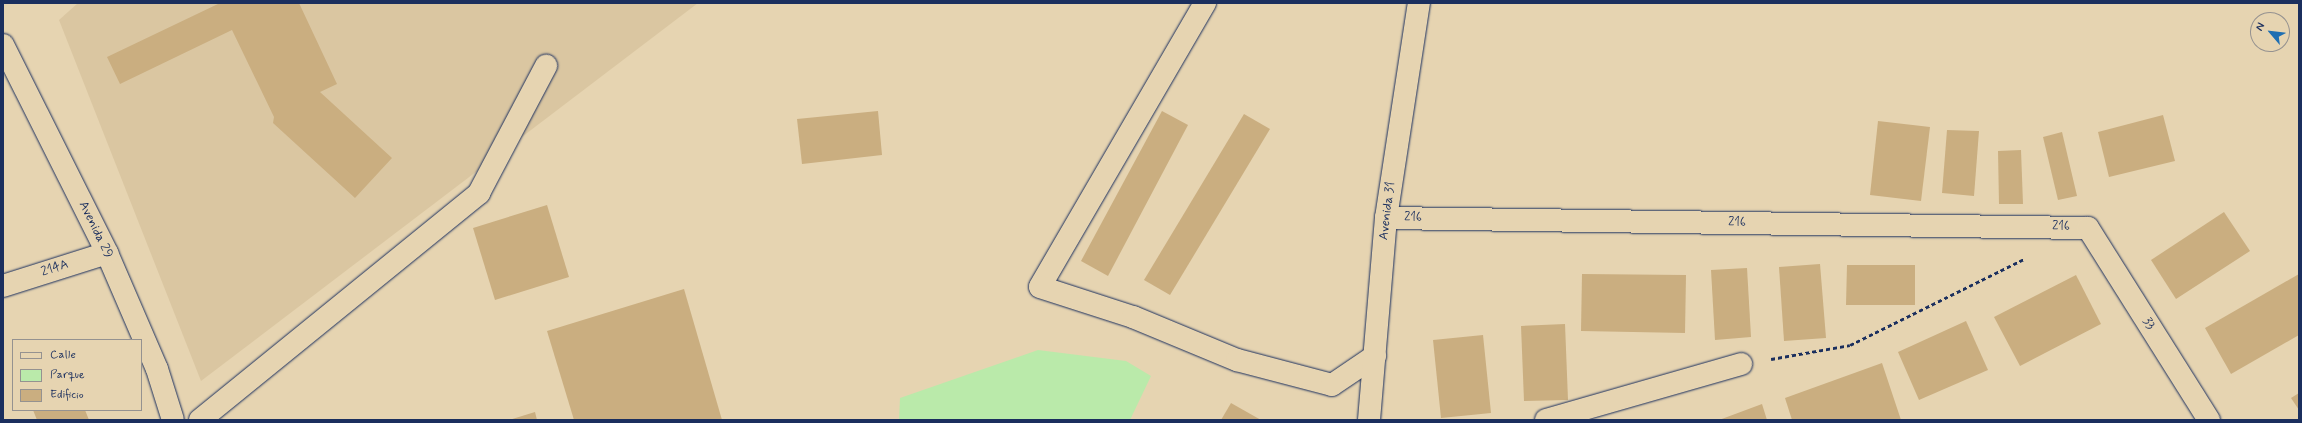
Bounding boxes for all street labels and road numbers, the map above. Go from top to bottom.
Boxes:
street label: Avenida 31 [1377,181,1399,241]
street label: Avenida 29 [75,199,115,261]
street label: 216 [1404,210,1422,226]
street label: 216 [1728,215,1746,231]
street label: 216 [2052,219,2070,235]
street label: 214A [39,257,71,281]
street label: 33 [2138,315,2158,333]

